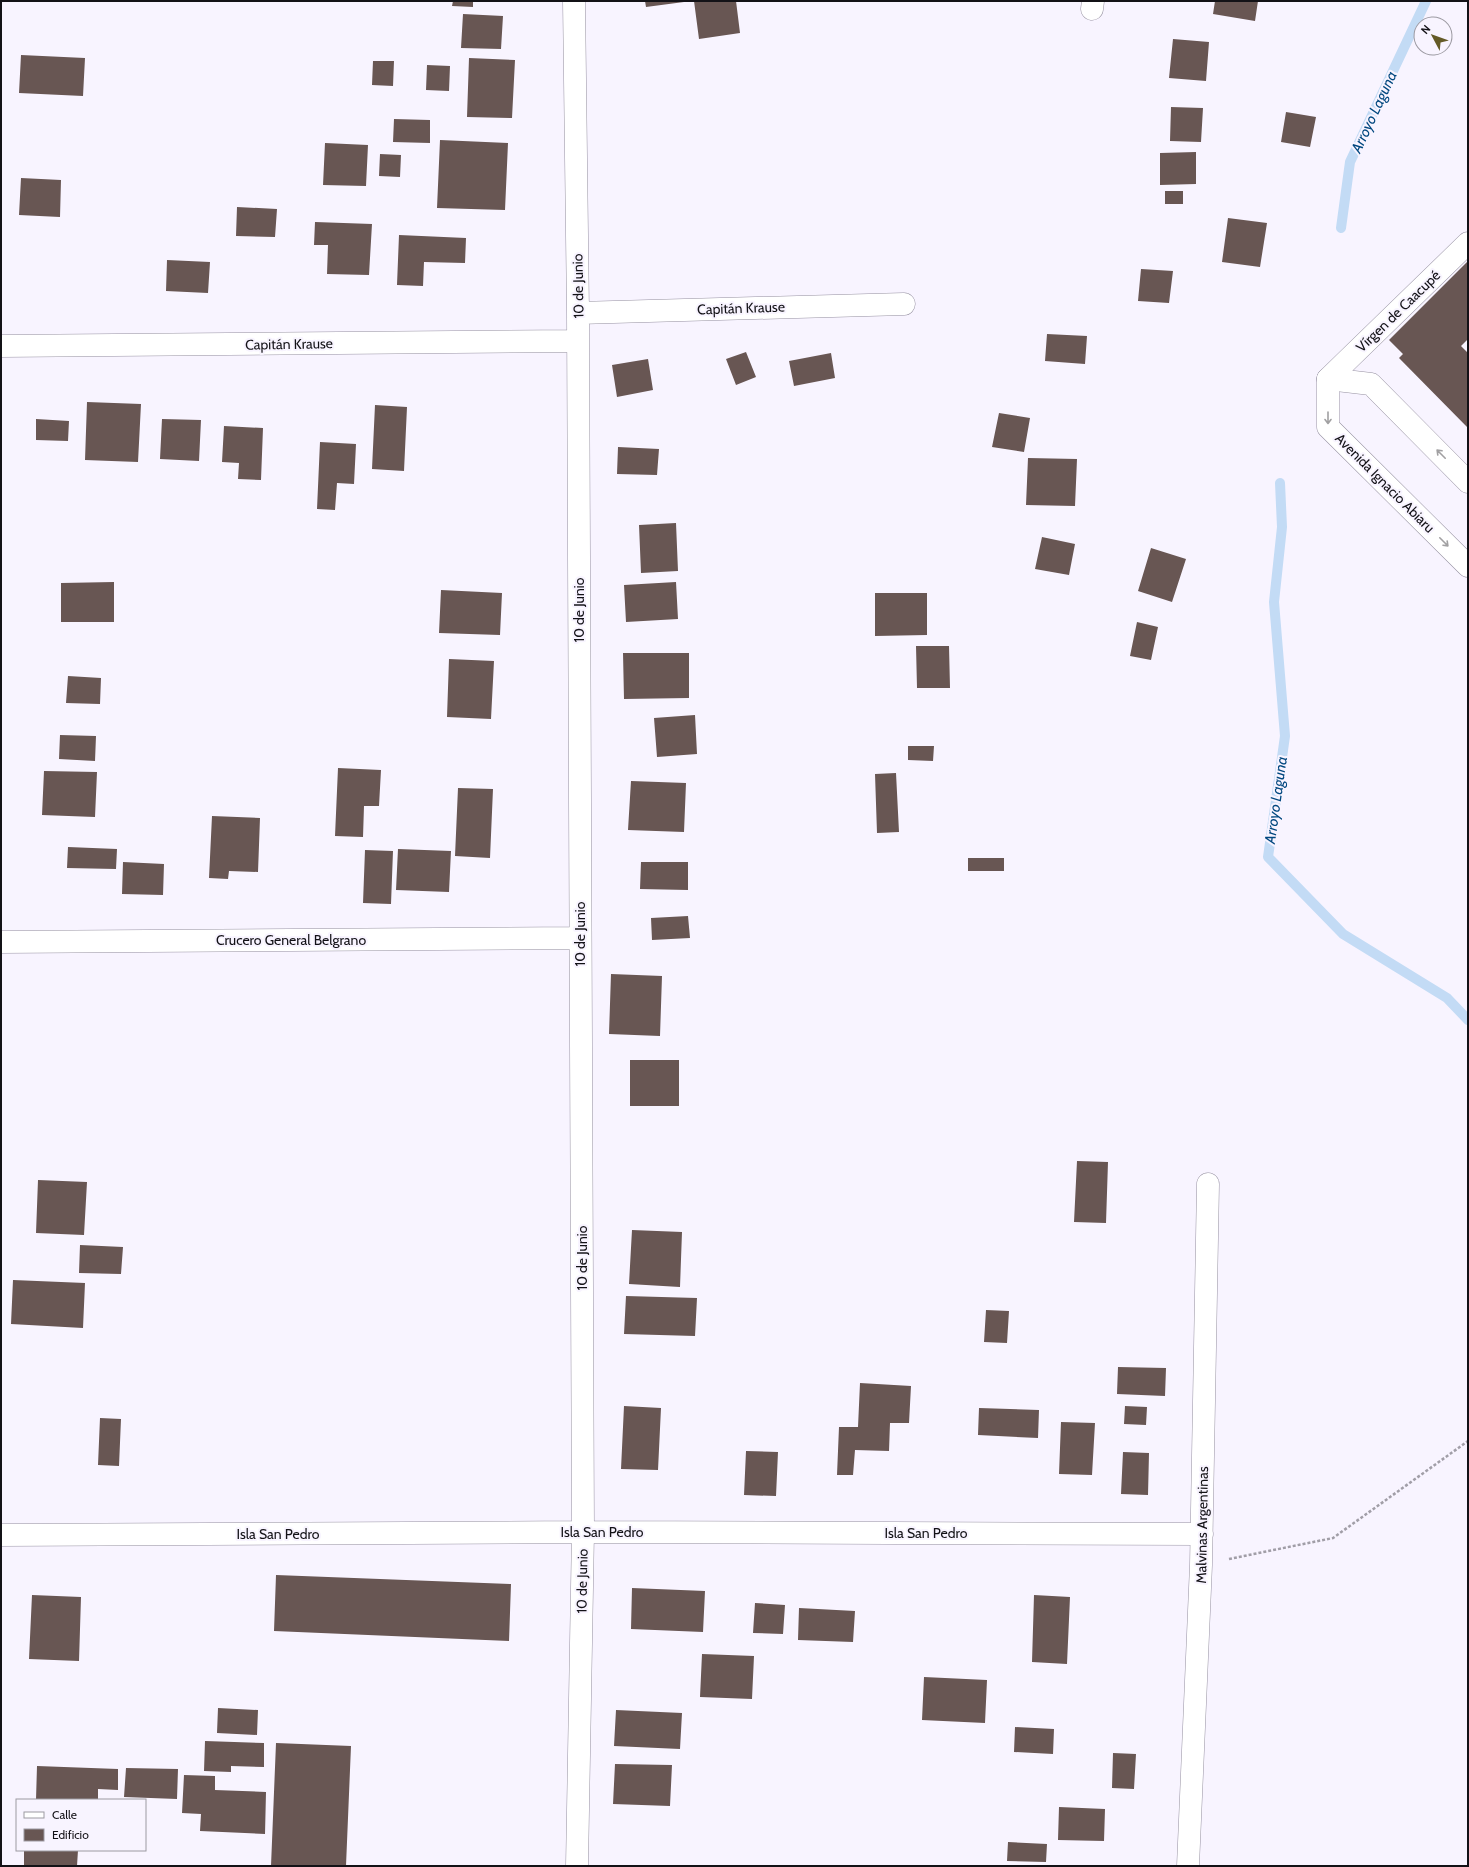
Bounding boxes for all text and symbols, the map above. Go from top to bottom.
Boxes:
north arrow [1413,16,1453,56]
text: N [1418,22,1433,37]
water label: Arroyo Laguna [1347,68,1401,157]
street label: 10 de Junio [568,253,588,319]
street label: Vírgen de Caacupé [1352,266,1444,356]
street label: Capitán Krause [697,297,785,319]
street label: Capitán Krause [245,334,333,354]
one-way arrow [1324,411,1332,424]
street label: Avenida Ignacio Abiaru [1331,429,1439,537]
one-way arrow [1436,449,1445,459]
one-way arrow [1439,537,1449,547]
street label: 10 de Junio [570,577,588,642]
water label: Arroyo Laguna [1261,755,1291,846]
street label: 10 de Junio [571,901,589,966]
street label: Crucero General Belgrano [216,931,366,949]
street label: 10 de Junio [573,1225,591,1290]
street label: Malvinas Argentinas [1192,1466,1212,1584]
street label: Isla San Pedro [561,1523,644,1541]
street label: Isla San Pedro [885,1524,968,1542]
street label: Isla San Pedro [237,1525,320,1543]
street label: 10 de Junio [572,1548,592,1614]
legend [16,1799,146,1851]
text: Calle [52,1807,77,1822]
text: Edificio [52,1827,89,1842]

